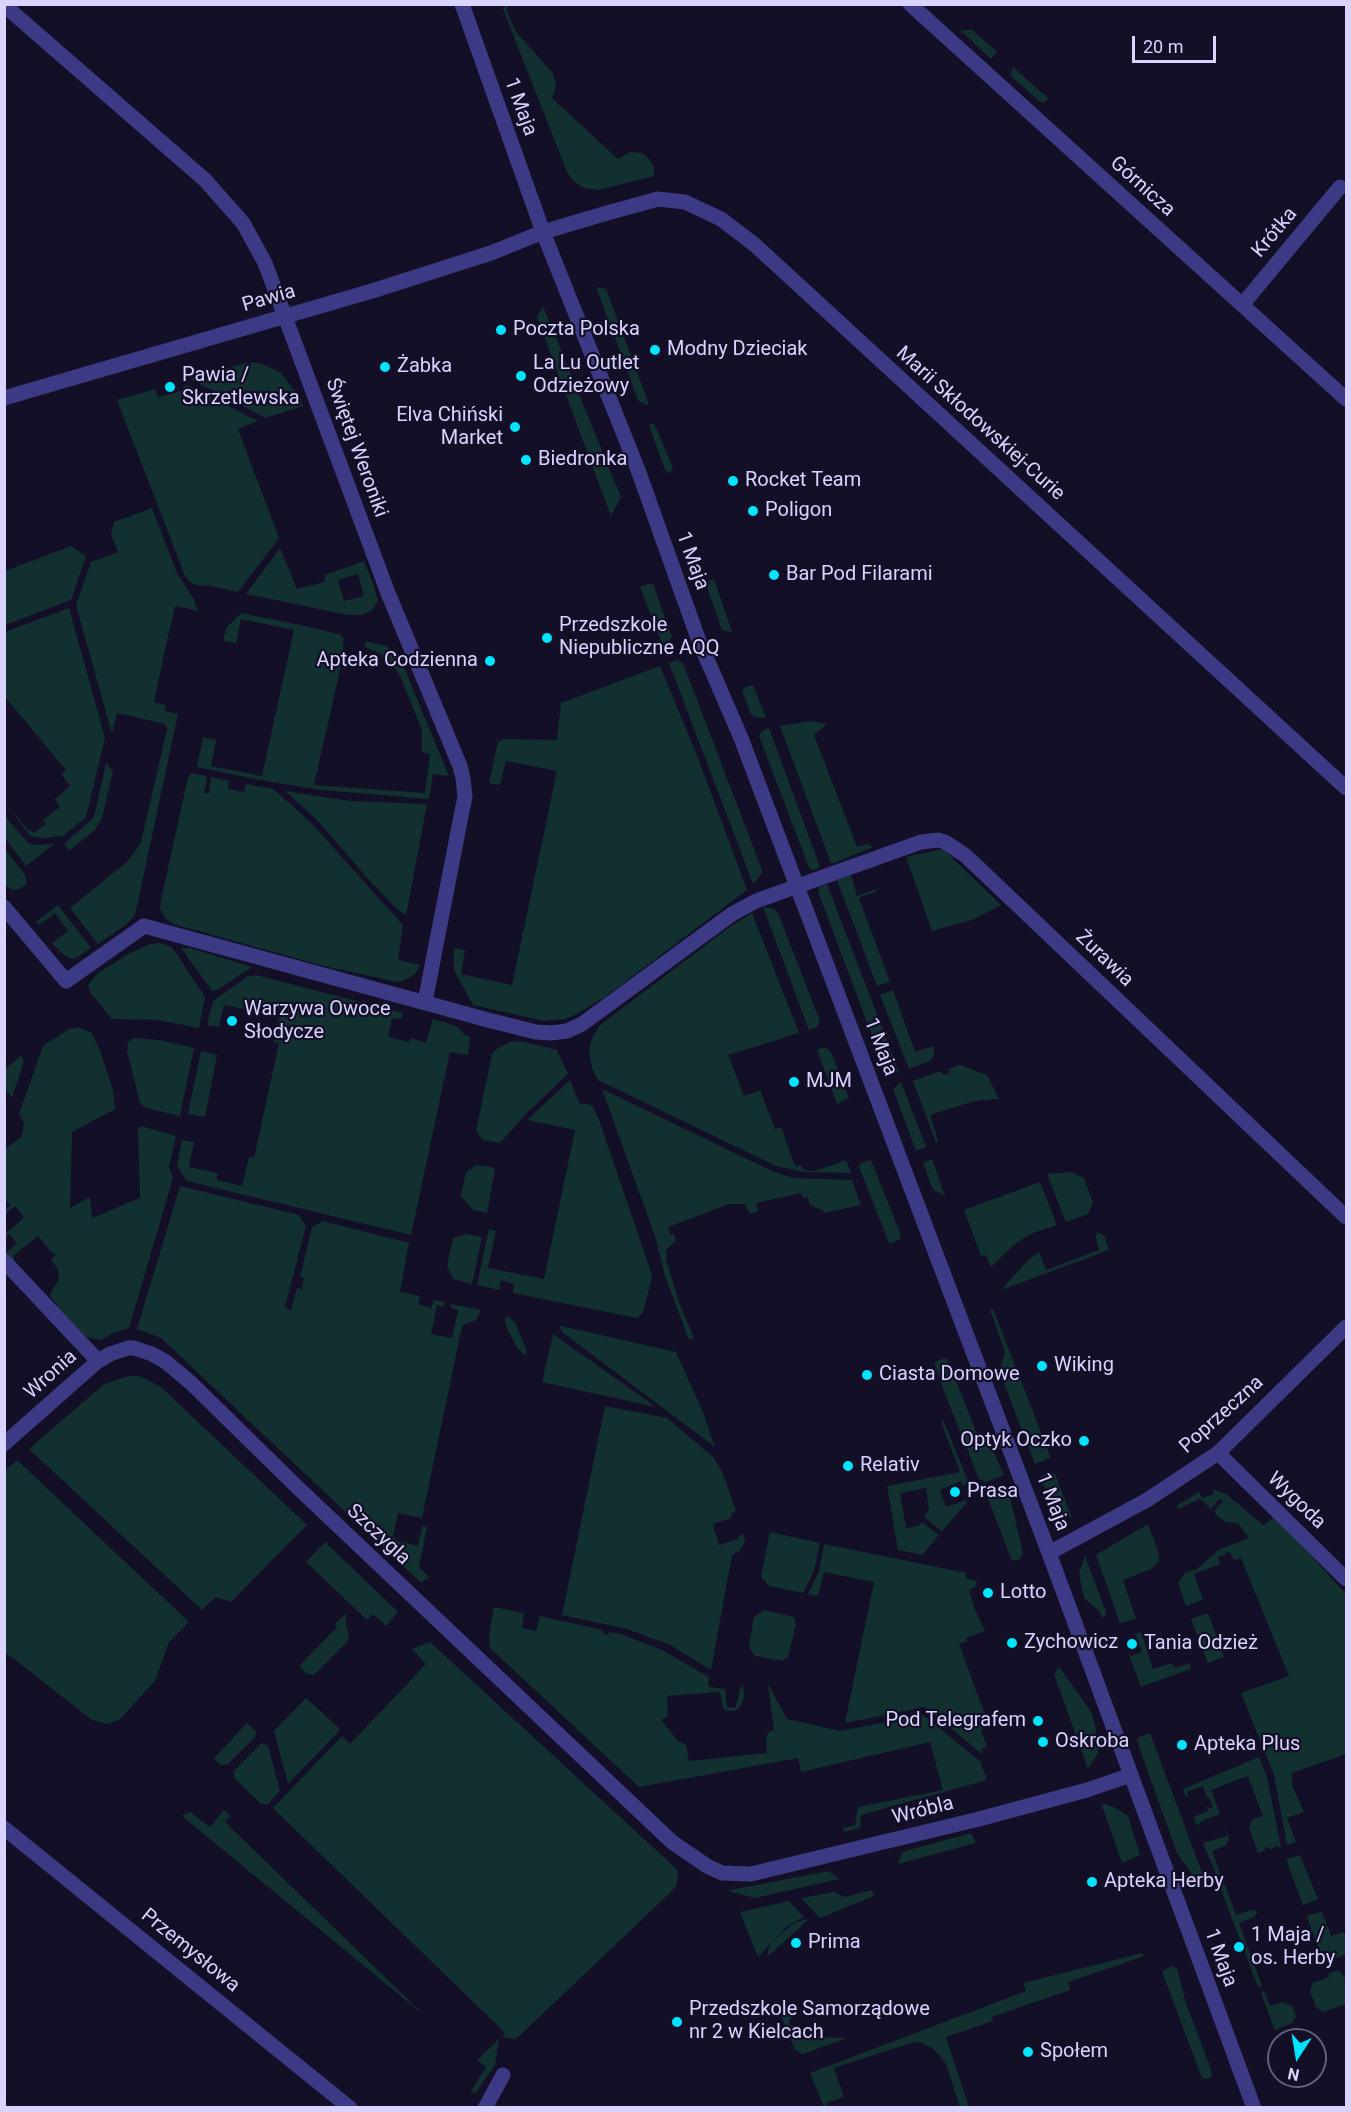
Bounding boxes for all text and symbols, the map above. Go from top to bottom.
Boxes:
scale bar [1135,24,1219,62]
text: 20 m [1143,36,1183,57]
street label: 1 Maja [498,75,542,139]
street label: Górnicza [1105,152,1179,222]
street label: Krótka [1247,203,1303,263]
street label: Pawia [240,280,298,318]
place label: Poczta Polska [513,318,640,342]
marker: Poczta Polska [494,323,508,337]
place label: Modny Dzieciak [667,338,807,362]
street label: Marii Skłodowskiej-Curie [891,342,1069,506]
marker: Modny Dzieciak [648,343,662,357]
place label: La Lu Outlet Odzieżowy [533,352,639,399]
place label: Żabka [397,355,452,379]
marker: Żabka [378,360,392,374]
place label: Pawia / Skrzetlewska [182,364,300,411]
marker: La Lu Outlet Odzieżowy [514,369,528,383]
street label: Świętej Weroniki [320,375,392,521]
marker: Pawia / Skrzetlewska [163,380,177,394]
place label: Elva Chiński Market [396,404,503,451]
marker: Elva Chiński Market [508,420,522,434]
place label: Biedronka [538,448,627,472]
marker: Biedronka [519,453,533,467]
place label: Rocket Team [745,469,861,493]
marker: Rocket Team [726,474,740,488]
place label: Poligon [765,499,832,523]
marker: Poligon [746,504,760,518]
street label: 1 Maja [670,529,714,593]
place label: Bar Pod Filarami [786,563,933,587]
marker: Bar Pod Filarami [767,568,781,582]
place label: Przedszkole Niepubliczne AQQ [559,614,719,661]
marker: Przedszkole Niepubliczne AQQ [540,631,554,645]
place label: Apteka Codzienna [317,649,478,673]
marker: Apteka Codzienna [483,654,497,668]
street label: Żurawia [1070,926,1138,992]
place label: Warzywa Owoce Słodycze [244,998,391,1045]
marker: Warzywa Owoce Słodycze [225,1014,239,1028]
street label: 1 Maja [858,1015,902,1079]
place label: MJM [806,1070,852,1094]
marker: MJM [787,1075,801,1089]
street label: Wronia [20,1345,82,1405]
place label: Wiking [1054,1354,1114,1378]
marker: Wiking [1035,1359,1049,1373]
place label: Ciasta Domowe [879,1363,1020,1387]
marker: Ciasta Domowe [860,1368,874,1382]
street label: Poprzeczna [1175,1371,1269,1459]
place label: Optyk Oczko [960,1429,1072,1453]
marker: Optyk Oczko [1077,1434,1091,1448]
place label: Relativ [860,1454,920,1478]
marker: Relativ [841,1459,855,1473]
street label: Wygoda [1262,1467,1330,1535]
street label: 1 Maja [1030,1470,1074,1534]
place label: Prasa [967,1480,1018,1504]
marker: Prasa [948,1485,962,1499]
street label: Szczygla [341,1500,415,1570]
place label: Lotto [1000,1581,1046,1605]
marker: Lotto [981,1586,995,1600]
place label: Zychowicz [1024,1631,1118,1655]
place label: Tania Odzież [1144,1632,1258,1656]
marker: Zychowicz [1005,1636,1019,1650]
marker: Tania Odzież [1125,1637,1139,1651]
place label: Pod Telegrafem [885,1709,1026,1733]
marker: Pod Telegrafem [1031,1714,1045,1728]
place label: Oskroba [1055,1730,1129,1754]
place label: Apteka Plus [1194,1733,1300,1757]
marker: Oskroba [1036,1735,1050,1749]
marker: Apteka Plus [1175,1738,1189,1752]
street label: Wróbla [890,1792,956,1830]
place label: Apteka Herby [1104,1870,1224,1894]
marker: Apteka Herby [1085,1875,1099,1889]
street label: Przemysłowa [136,1904,244,1998]
place label: 1 Maja / os. Herby [1251,1924,1335,1971]
street label: 1 Maja [1198,1926,1242,1990]
place label: Prima [808,1931,861,1955]
marker: Prima [789,1936,803,1950]
marker: 1 Maja / os. Herby [1232,1940,1246,1954]
place label: Przedszkole Samorządowe nr 2 w Kielcach [689,1998,930,2045]
marker: Przedszkole Samorządowe nr 2 w Kielcach [670,2015,684,2029]
north arrow [1267,2028,1327,2088]
place label: Społem [1040,2040,1108,2064]
marker: Społem [1021,2045,1035,2059]
text: N [1286,2064,1301,2085]

